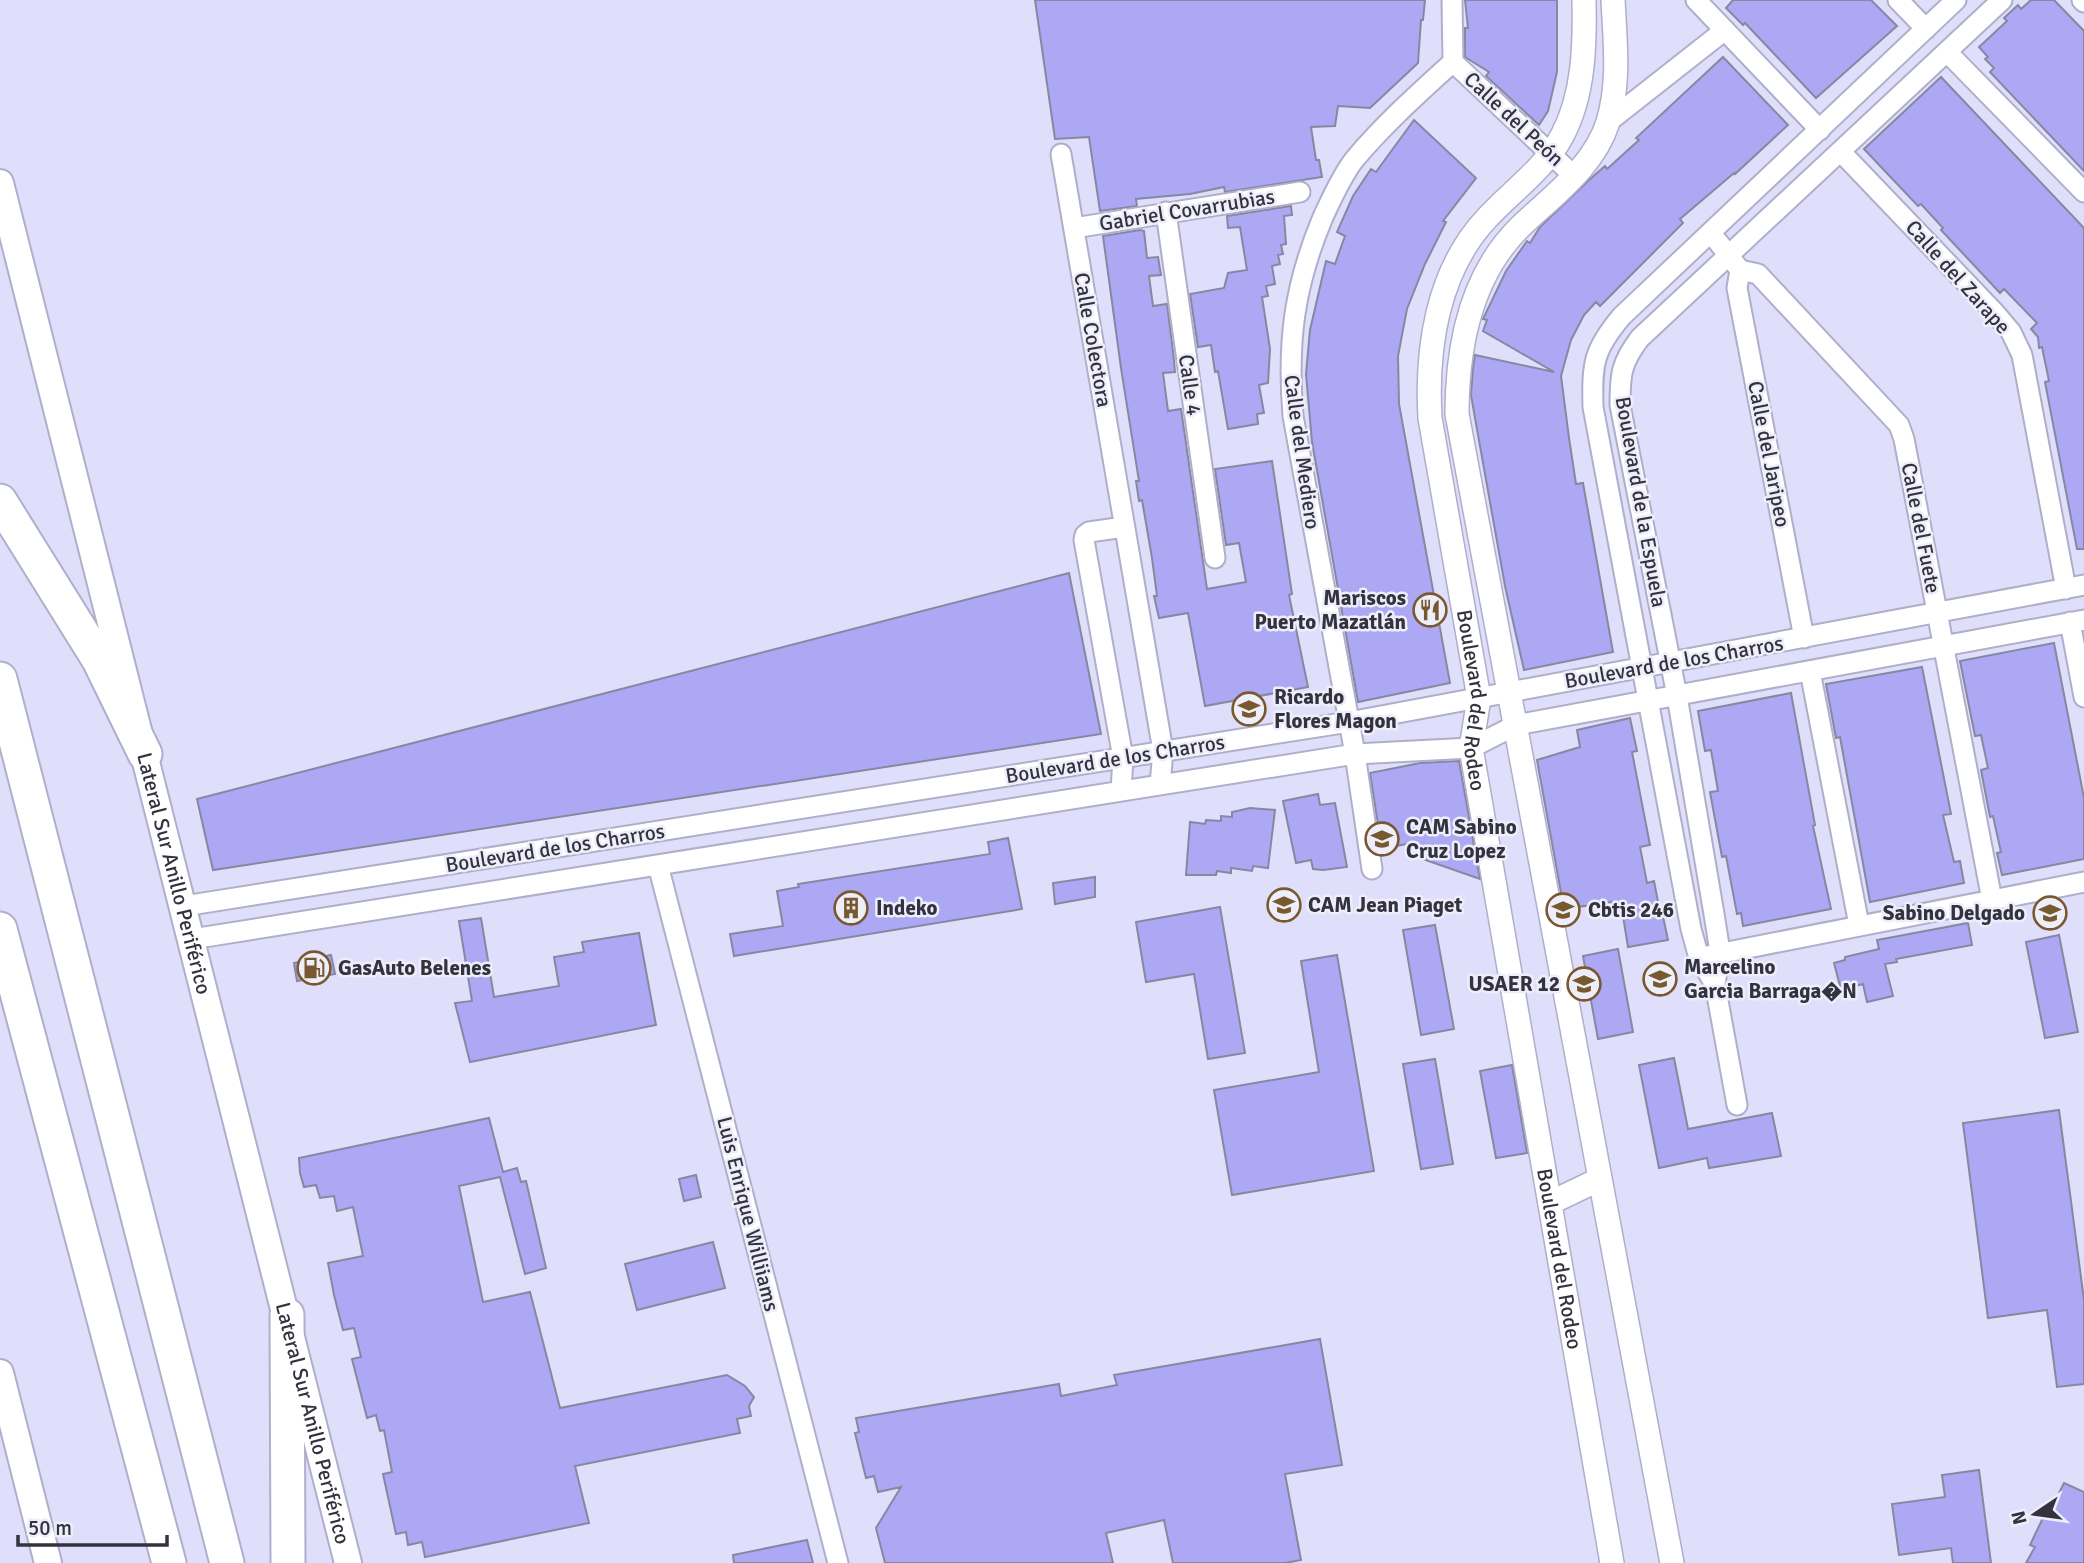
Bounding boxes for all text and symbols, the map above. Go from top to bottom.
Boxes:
street label: Calle del Peón [1459,66,1569,172]
street label: Gabriel Covarrubias [1097,183,1277,237]
street label: Calle del Zarape [1900,215,2016,339]
street label: Calle Colectora [1068,271,1118,409]
street label: Calle 4 [1173,353,1207,417]
street label: Calle del Mediero [1278,373,1326,531]
street label: Calle del Jaripeo [1742,379,1796,529]
street label: Boulevard de la Espuela [1610,395,1672,609]
street label: Calle del Fuete [1896,460,1946,596]
place label: Mariscos Puerto Mazatlán [1254,585,1406,635]
restaurant icon: Mariscos Puerto Mazatlán [1411,591,1449,629]
street label: Boulevard del Rodeo [1451,608,1492,793]
street label: Boulevard de los Charros [1563,630,1785,694]
place label: Ricardo Flores Magon [1274,684,1397,734]
school or university icon: Ricardo Flores Magon [1230,690,1268,728]
street label: Boulevard de los Charros [1004,729,1226,789]
street label: Lateral Sur Anillo Periférico [131,750,217,997]
place label: CAM Sabino Cruz Lopez [1406,814,1517,864]
street label: Boulevard de los Charros [444,818,666,878]
school or university icon: CAM Sabino Cruz Lopez [1363,820,1401,858]
school or university icon: CAM Jean Piaget [1265,886,1303,924]
building icon: Indeko [832,889,870,927]
school or university icon: Cbtis 246 [1544,891,1582,929]
place label: CAM Jean Piaget [1308,892,1463,918]
school or university icon: Sabino Delgado [2031,894,2069,932]
place label: Indeko [876,895,937,921]
place label: Cbtis 246 [1588,897,1674,923]
place label: Sabino Delgado [1883,900,2025,926]
fuel station icon: GasAuto Belenes [295,949,333,987]
place label: Marcelino Garcia Barraga�N [1684,954,1857,1004]
place label: GasAuto Belenes [338,955,491,981]
school or university icon: Marcelino Garcia Barraga�N [1641,960,1679,998]
school or university icon: USAER 12 [1565,965,1603,1003]
place label: USAER 12 [1469,971,1560,997]
street label: Luis Enrique Williiams [711,1114,785,1314]
street label: Boulevard del Rodeo [1531,1166,1588,1351]
street label: Lateral Sur Anillo Periférico [270,1300,356,1547]
north arrow [2000,1479,2070,1549]
scale bar [18,1504,166,1548]
text: N [2006,1508,2033,1527]
text: 50 m [28,1515,72,1541]

